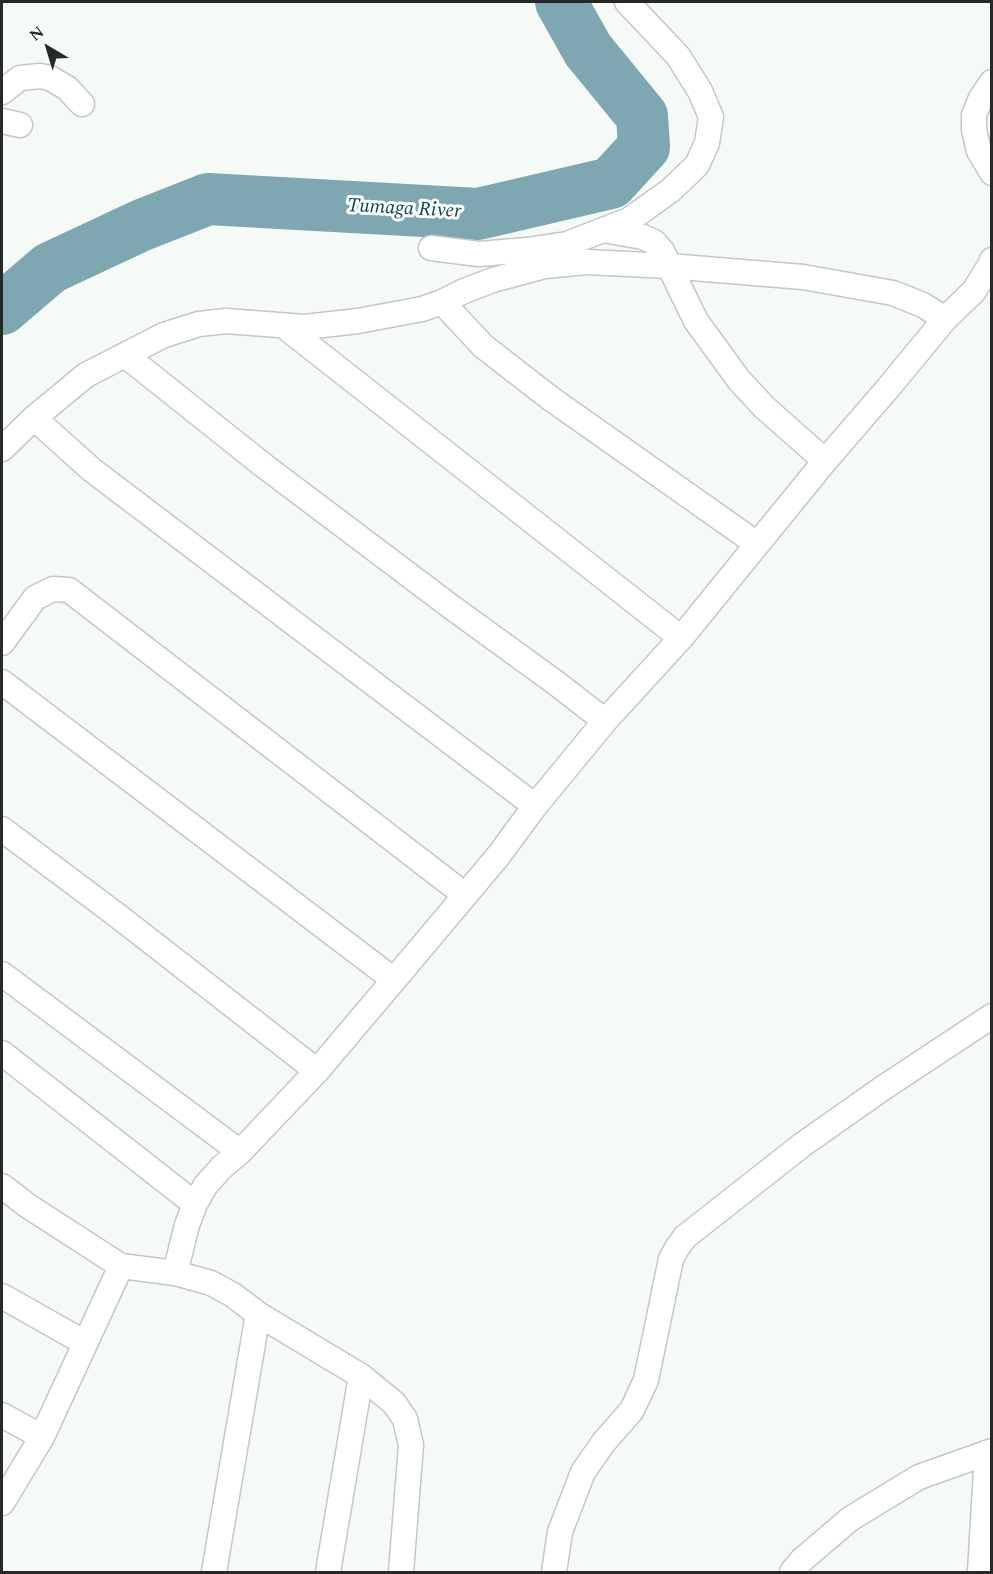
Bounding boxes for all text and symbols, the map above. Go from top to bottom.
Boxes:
north arrow [18,18,78,78]
text: N [24,20,49,47]
water label: Tumaga River [346,195,462,225]

